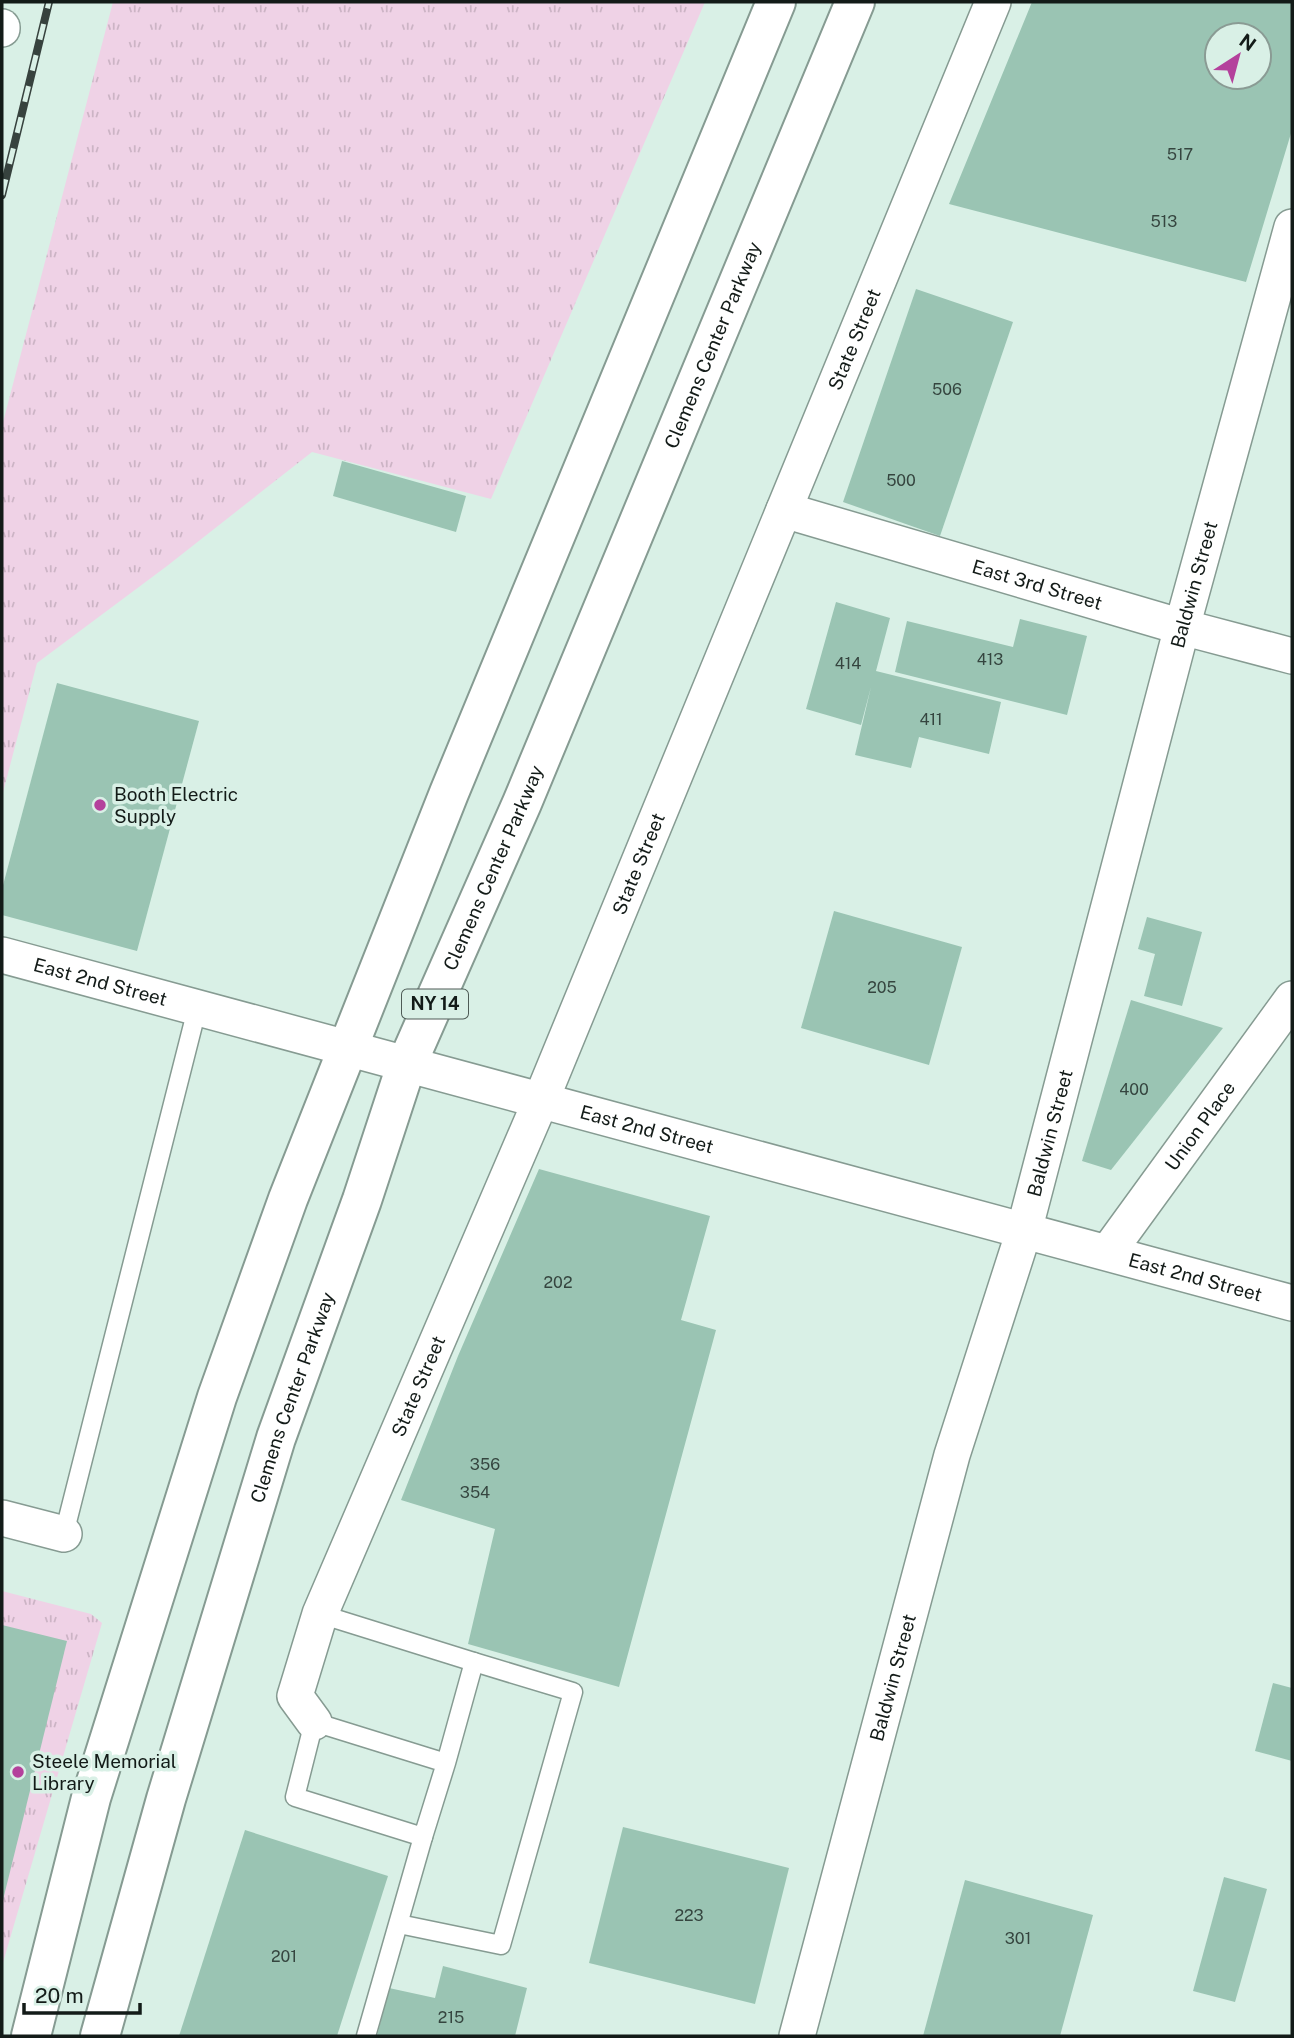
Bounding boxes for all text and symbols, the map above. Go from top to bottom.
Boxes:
north arrow [1203,21,1273,91]
text: N [1236,29,1260,56]
house number: 517 [1167,145,1193,164]
house number: 513 [1151,212,1177,231]
street label: Clemens Center Parkway [660,238,765,451]
street label: State Street [823,285,885,393]
house number: 506 [932,380,962,399]
house number: 500 [886,471,916,490]
street label: Baldwin Street [1166,519,1222,650]
street label: East 3rd Street [970,555,1105,614]
house number: 413 [977,650,1003,669]
house number: 414 [835,654,861,673]
house number: 411 [919,710,943,729]
street label: Clemens Center Parkway [439,762,547,974]
place label: Booth Electric Supply [114,783,238,827]
marker: Booth Electric Supply [92,797,108,813]
street label: State Street [608,810,669,918]
street label: East 2nd Street [31,953,170,1010]
house number: 205 [867,978,897,997]
road number: NY 14 [402,989,468,1018]
street label: Baldwin Street [1022,1067,1077,1199]
street label: Union Place [1160,1077,1239,1175]
house number: 400 [1119,1080,1149,1099]
street label: East 2nd Street [578,1100,716,1157]
street label: East 2nd Street [1126,1248,1265,1305]
house number: 202 [544,1273,572,1292]
street label: Clemens Center Parkway [246,1289,339,1505]
street label: State Street [387,1332,449,1440]
house number: 356 [470,1455,500,1474]
house number: 354 [460,1483,490,1502]
street label: Baldwin Street [865,1612,920,1744]
place label: Steele Memorial Library [32,1750,177,1794]
marker: Steele Memorial Library [10,1764,26,1780]
house number: 223 [674,1906,704,1925]
house number: 301 [1005,1929,1031,1948]
house number: 201 [271,1947,297,1966]
scale bar [24,1972,140,2016]
text: 20 m [35,1983,84,2008]
house number: 215 [438,2008,464,2027]

